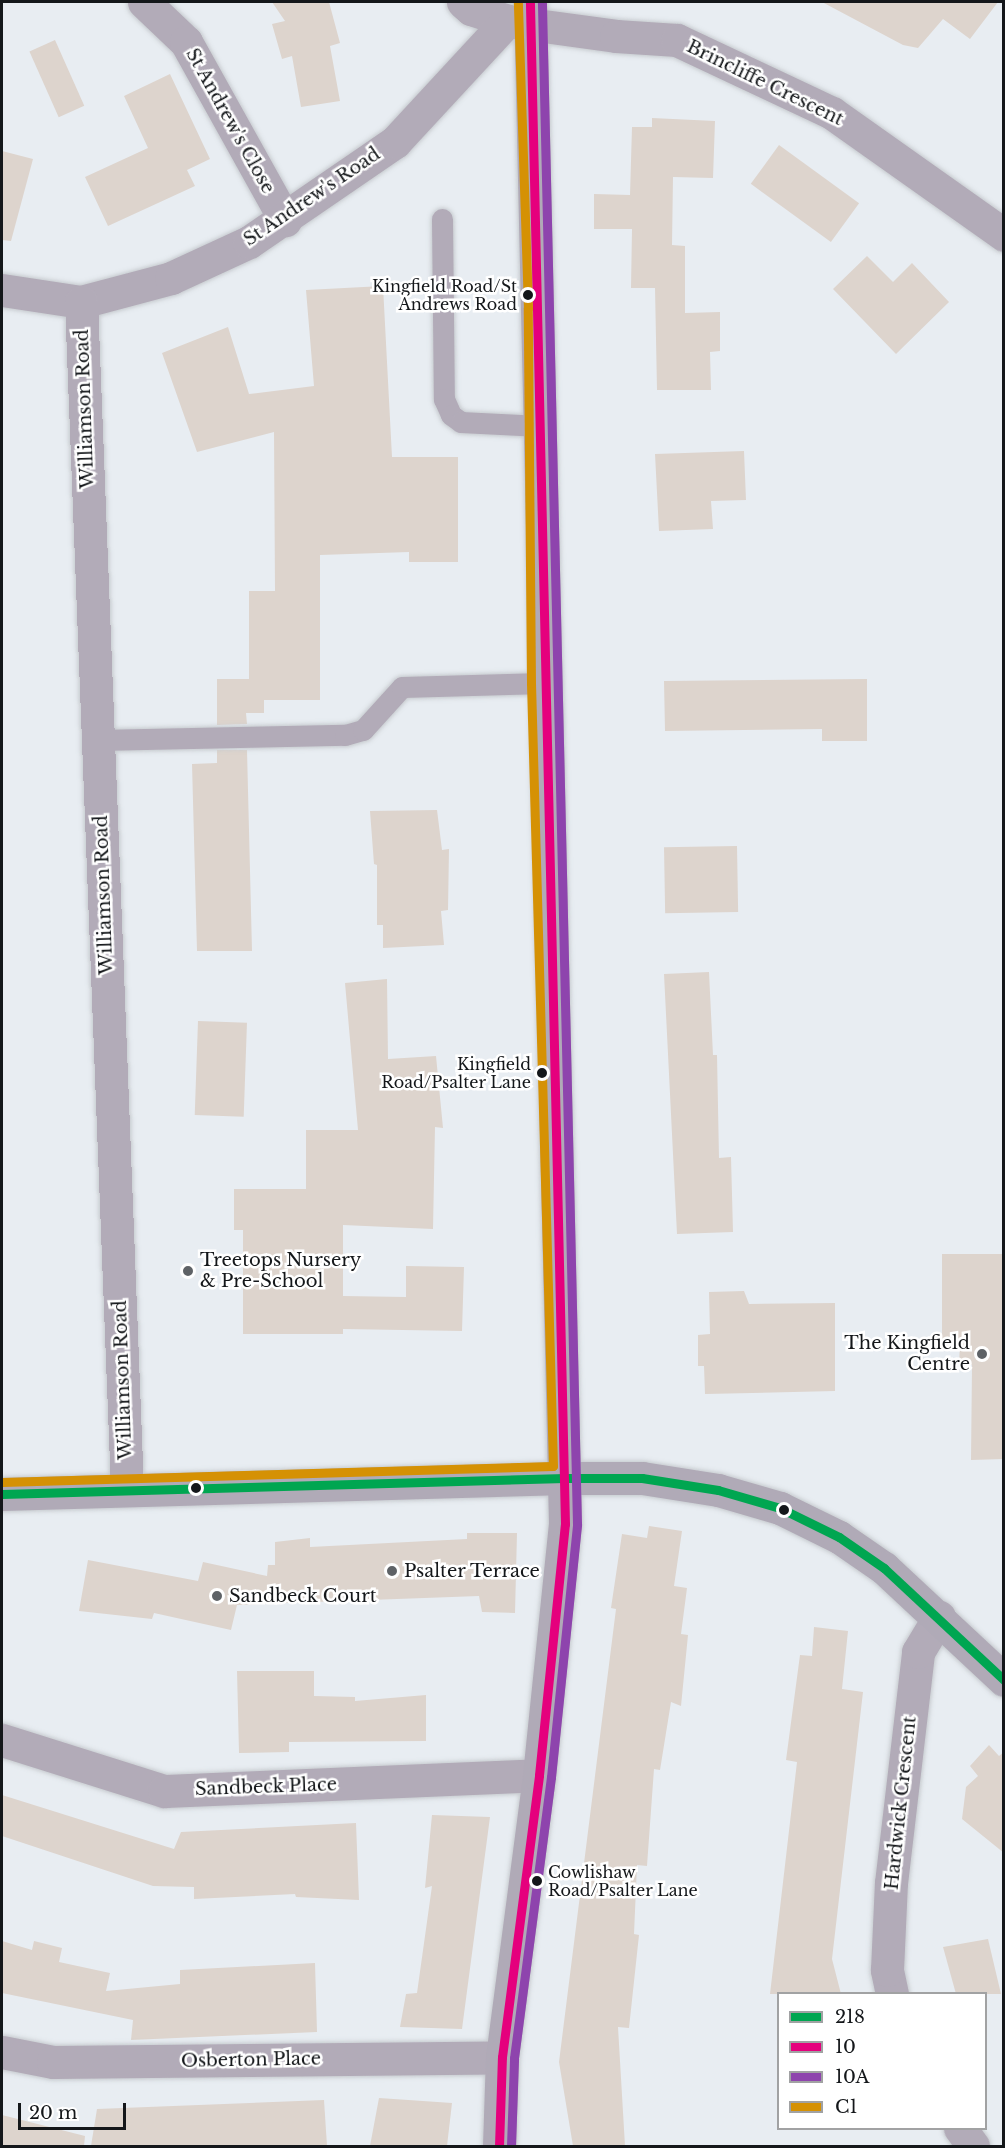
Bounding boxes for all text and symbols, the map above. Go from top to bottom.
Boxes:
street label: Brincliffe Crescent [683,36,847,130]
street label: St Andrew's Close [181,44,279,198]
street label: St Andrew's Road [239,143,385,251]
place label: Kingfield Road/St Andrews Road [372,276,517,314]
marker: Kingfield Road/St Andrews Road [522,289,534,301]
street label: Williamson Road [71,329,99,489]
street label: Williamson Road [90,815,118,975]
place label: Kingfield Road/Psalter Lane [381,1054,531,1092]
marker: Kingfield Road/Psalter Lane [536,1067,548,1079]
place label: Treetops Nursery & Pre-School [200,1250,361,1292]
marker: Treetops Nursery & Pre-School [181,1264,195,1278]
street label: Williamson Road [109,1300,137,1460]
place label: The Kingfield Centre [844,1333,970,1376]
marker: The Kingfield Centre [975,1347,989,1361]
unlabelled marker [190,1482,202,1494]
unlabelled marker [778,1504,790,1516]
place label: Psalter Terrace [404,1560,541,1582]
marker: Psalter Terrace [385,1564,399,1578]
place label: Sandbeck Court [229,1585,377,1607]
marker: Sandbeck Court [210,1589,224,1603]
street label: Hardwick Crescent [881,1715,921,1891]
street label: Sandbeck Place [195,1774,337,1800]
place label: Cowlishaw Road/Psalter Lane [548,1862,698,1900]
marker: Cowlishaw Road/Psalter Lane [531,1875,543,1887]
legend [777,1992,987,2130]
text: 218 [835,2006,865,2028]
text: 10 [835,2036,856,2058]
street label: Osberton Place [181,2048,321,2072]
text: 10A [835,2066,869,2088]
scale bar [21,2091,129,2129]
text: C1 [835,2096,857,2118]
text: 20 m [29,2102,77,2124]

